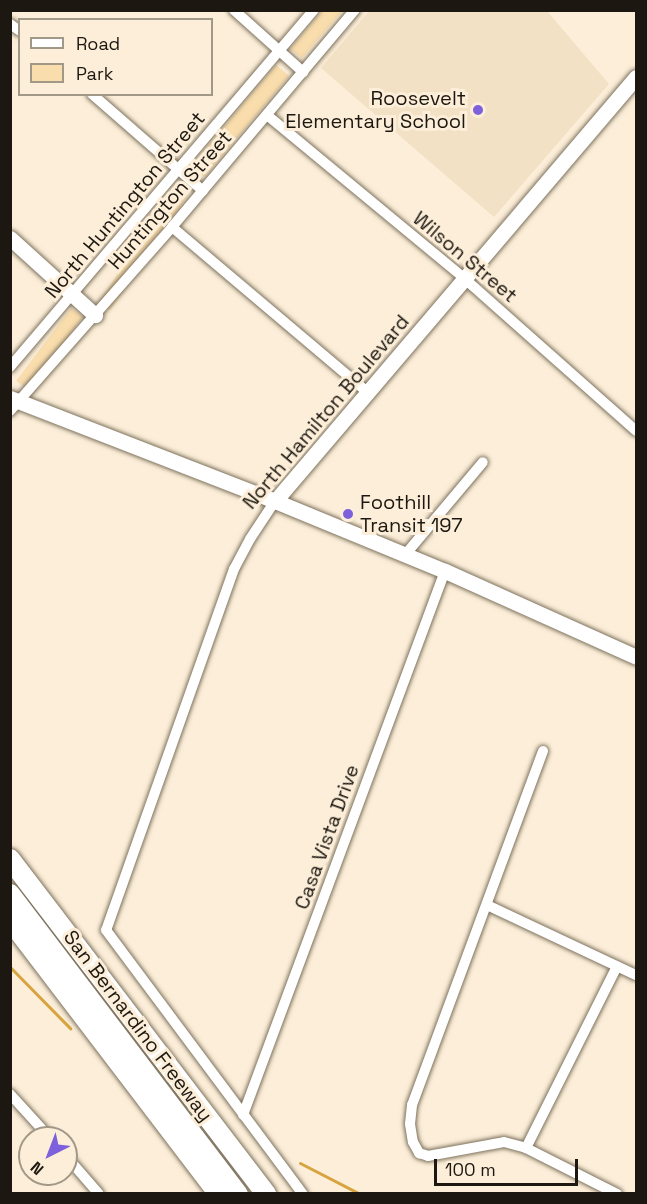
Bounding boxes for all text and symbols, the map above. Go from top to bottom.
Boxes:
legend [18,18,213,96]
text: Road [76,32,120,55]
text: Park [76,62,113,85]
place label: Roosevelt Elementary School [285,86,466,133]
marker: Roosevelt Elementary School [471,103,485,117]
street label: North Huntington Street [40,107,210,303]
street label: Huntington Street [103,126,237,274]
street label: Wilson Street [408,206,522,308]
street label: North Hamilton Boulevard [238,310,414,514]
place label: Foothill Transit 197 [360,490,462,537]
marker: Foothill Transit 197 [341,507,355,521]
street label: Casa Vista Drive [290,761,364,913]
street label: San Bernardino Freeway [58,926,218,1126]
north arrow [18,1126,78,1186]
scale bar [437,1147,581,1185]
text: N [26,1157,48,1180]
text: 100 m [445,1158,496,1181]

